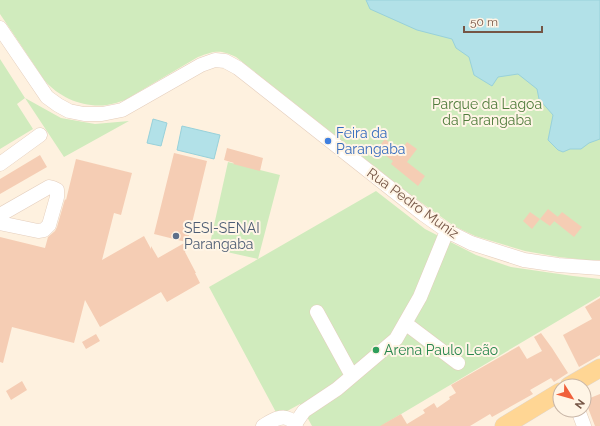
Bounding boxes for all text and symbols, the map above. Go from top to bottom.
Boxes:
scale bar [464,8,542,34]
text: 50 m [470,15,498,29]
park label: Parque da Lagoa da Parangaba [432,96,542,128]
place label: Feira da Parangaba [336,125,406,157]
marker: Feira da Parangaba [323,136,333,146]
street label: Rua Pedro Muniz [364,164,462,242]
place label: SESI-SENAI Parangaba [184,220,260,252]
marker: SESI-SENAI Parangaba [171,231,181,241]
place label: Arena Paulo Leão [384,342,498,358]
marker: Arena Paulo Leão [371,345,381,355]
north arrow [552,378,592,418]
text: N [572,396,587,411]

